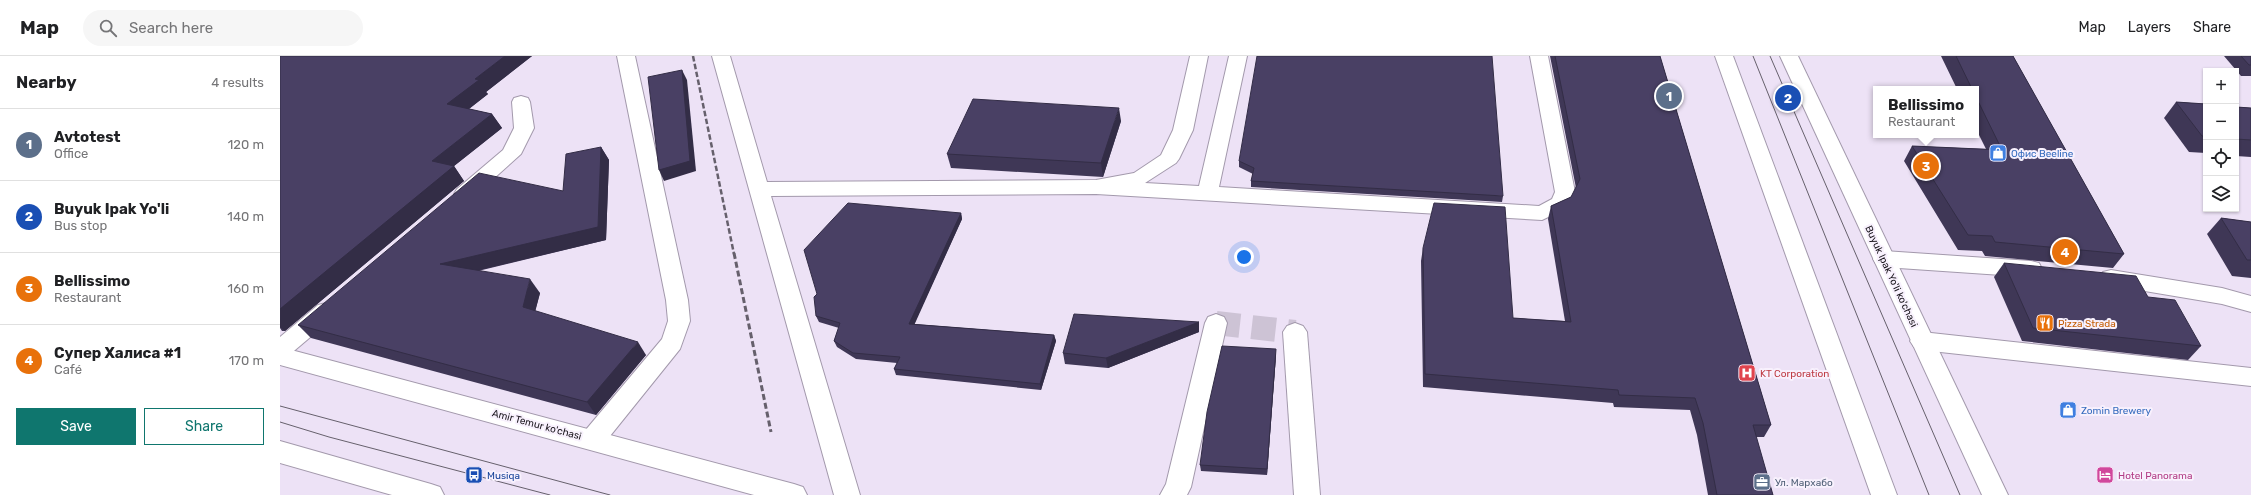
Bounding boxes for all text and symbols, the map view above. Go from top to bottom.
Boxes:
search box [83,10,363,46]
text: Map [20,16,59,39]
icon: search [97,17,119,39]
text: Search here [129,19,213,37]
text: Map [2079,19,2106,36]
text: Layers [2128,19,2171,36]
text: Share [2193,19,2231,36]
map controls [2203,68,2239,212]
button: + [2203,68,2239,104]
text: Nearby [16,72,77,92]
text: 4 results [211,75,264,90]
pin: 1 [1656,81,1682,111]
pin: 2 [1775,83,1801,113]
popup [1873,86,1979,138]
text: Bellissimo [1888,96,1964,114]
button: − [2203,104,2239,140]
text: Restaurant [1888,114,1955,129]
text: Avtotest [54,128,120,146]
text: 1 [26,137,32,152]
text: 120 m [228,137,264,152]
button: locate [2203,140,2239,176]
shop icon: Офис Beeline [1988,143,2008,163]
text: Office [54,146,88,161]
place label: Офис Beeline [2011,148,2074,160]
pin: 3 [1913,151,1939,181]
button: layers [2203,176,2239,212]
text: Buyuk Ipak Yo'li [54,200,169,218]
text: 2 [25,209,33,224]
text: 140 m [227,209,264,224]
text: Bus stop [54,218,107,233]
street label: Buyuk Ipak Yo'li ko'chasi [1862,224,1920,329]
pin: 4 [2052,237,2078,267]
your location [1234,247,1254,267]
text: Bellissimo [54,272,130,290]
text: 3 [25,281,33,296]
text: 160 m [228,281,264,296]
text: Restaurant [54,290,121,305]
restaurant icon: Pizza Strada [2035,313,2055,333]
place label: Pizza Strada [2058,318,2116,330]
text: Супер Халиса #1 [54,344,181,362]
text: 4 [25,353,33,368]
text: 170 m [229,353,264,368]
text: Café [54,362,82,377]
hospital icon: KT Corporation [1737,363,1757,383]
place label: KT Corporation [1760,368,1829,380]
shop icon: Zomin Brewery [2058,400,2078,420]
place label: Zomin Brewery [2081,405,2152,417]
street label: Amir Temur ko'chasi [491,407,583,443]
button: Save [16,408,136,445]
button: Share [144,408,264,445]
bus stop icon: Musiqa [464,465,484,485]
hotel icon: Hotel Panorama [2095,465,2115,485]
place label: Musiqa [487,470,520,482]
place label: Hotel Panorama [2118,470,2193,482]
office icon: Ул. Мархабо [1752,472,1772,492]
place label: Ул. Мархабо [1775,477,1833,489]

